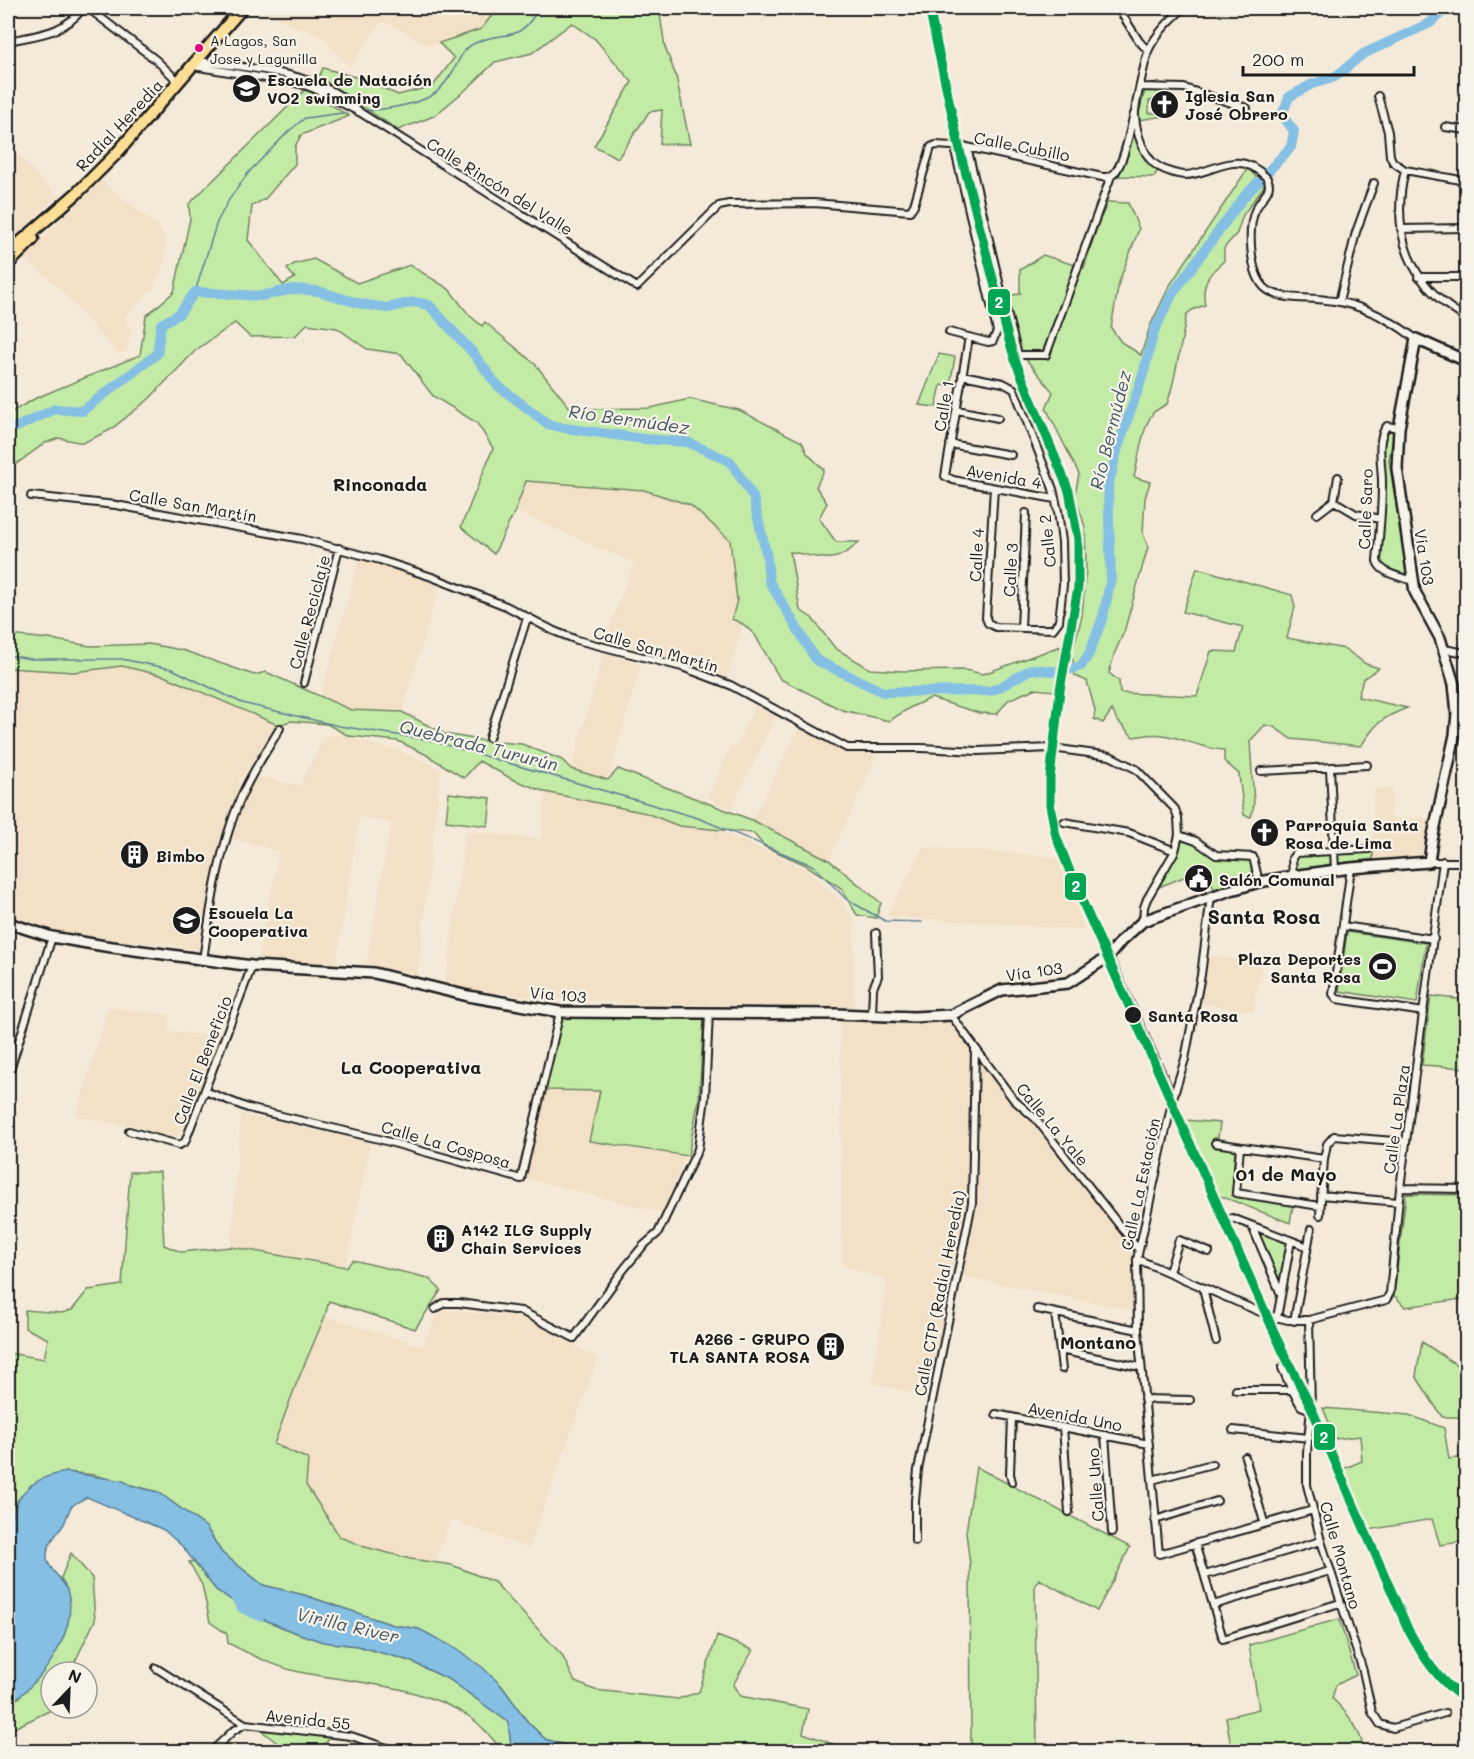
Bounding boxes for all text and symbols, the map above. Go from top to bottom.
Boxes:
place label: A Lagos, San Jose y Lagunilla [210,31,317,68]
scale bar [1243,39,1414,77]
marker: A Lagos, San Jose y Lagunilla [193,42,205,54]
text: 200 m [1252,47,1304,71]
place label: Escuela de Natación VO2 swimming [267,69,432,108]
school or university icon: Escuela de Natación VO2 swimming [230,72,262,104]
street label: Radial Heredia [71,74,167,176]
place label: Iglesia San José Obrero [1185,85,1288,124]
church icon: Iglesia San José Obrero [1148,88,1180,120]
street label: Calle Cubillo [972,126,1072,166]
street label: Calle Rincón del Valle [423,132,577,240]
line badge: 2 [987,288,1011,316]
text: 2 [995,291,1004,312]
water label: Río Bermúdez [1084,367,1137,492]
street label: Calle 1 [928,379,958,433]
water label: Río Bermúdez [567,399,692,439]
street label: Avenida 4 [965,459,1044,493]
street label: Calle Saro [1353,468,1377,550]
district label: Rinconada [333,472,427,496]
street label: Calle San Martín [128,483,258,527]
street label: Calle 2 [1034,513,1060,569]
street label: Calle 4 [964,527,988,582]
street label: Vía 103 [1410,527,1440,587]
street label: Calle 3 [998,543,1022,597]
street label: Calle Reciclaje [284,552,334,672]
street label: Calle San Martín [591,621,721,677]
water label: Quebrada Tururún [397,714,561,776]
place label: Parroquia Santa Rosa de Lima [1285,814,1419,853]
church icon: Parroquia Santa Rosa de Lima [1248,817,1280,849]
building icon: Bimbo [119,839,151,871]
place label: Bimbo [156,845,205,866]
public building icon: Salón Comunal [1182,863,1214,895]
place label: Salón Comunal [1219,869,1335,890]
line badge: 2 [1064,872,1087,901]
text: 2 [1072,875,1081,896]
place label: Escuela La Cooperativa [208,902,308,941]
district label: Santa Rosa [1208,903,1320,929]
school or university icon: Escuela La Cooperativa [171,905,203,937]
place label: Plaza Deportes Santa Rosa [1237,948,1361,987]
sports icon: Plaza Deportes Santa Rosa [1366,951,1398,983]
street label: Vía 103 [1004,957,1064,985]
street label: Vía 103 [529,981,587,1007]
street label: Calle El Beneficio [168,993,236,1127]
marker: Santa Rosa [1123,1005,1143,1025]
place label: Santa Rosa [1148,1005,1239,1026]
district label: La Cooperativa [341,1055,481,1079]
street label: Calle La Plaza [1378,1063,1414,1175]
street label: Calle La Yale [1012,1078,1094,1170]
street label: Calle La Cosposa [379,1115,513,1173]
street label: Calle La Estación [1116,1116,1164,1252]
district label: 01 de Mayo [1236,1162,1337,1186]
street label: Calle CTP (Radial Heredia) [909,1188,969,1398]
place label: A142 ILG Supply Chain Services [461,1219,592,1258]
building icon: A142 ILG Supply Chain Services [424,1222,456,1254]
place label: A266 - GRUPO TLA SANTA ROSA [669,1328,810,1367]
district label: Montano [1060,1330,1136,1354]
building icon: A266 - GRUPO TLA SANTA ROSA [815,1331,847,1363]
street label: Avenida Uno [1026,1397,1124,1435]
line badge: 2 [1313,1423,1336,1451]
text: 2 [1320,1426,1329,1447]
street label: Calle Uno [1082,1448,1108,1522]
street label: Calle Montano [1316,1499,1366,1611]
water label: Virilla River [294,1602,402,1648]
north arrow [39,1660,99,1720]
text: N [65,1664,85,1688]
street label: Avenida 55 [264,1704,352,1734]

